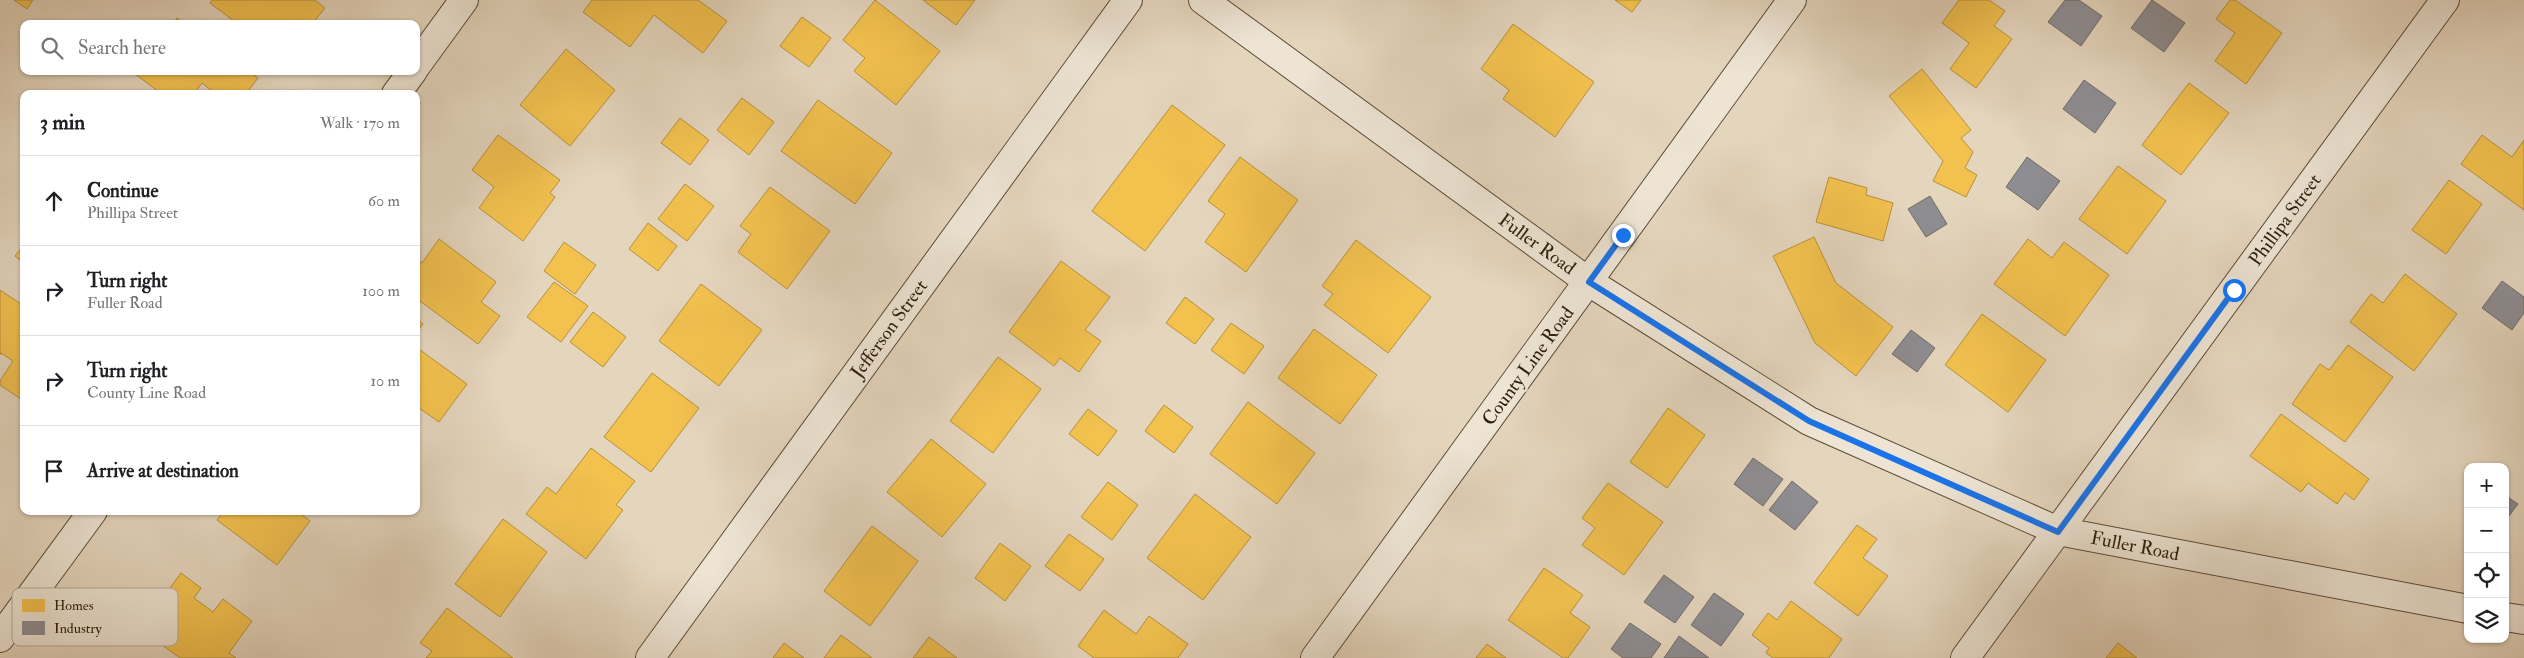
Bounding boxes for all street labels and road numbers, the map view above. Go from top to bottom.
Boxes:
street label: Phillipa Street [2244,169,2327,271]
street label: Fuller Road [1494,208,1581,280]
street label: Jefferson Street [844,275,933,384]
street label: County Line Road [1477,301,1580,430]
street label: Fuller Road [2089,526,2182,566]

